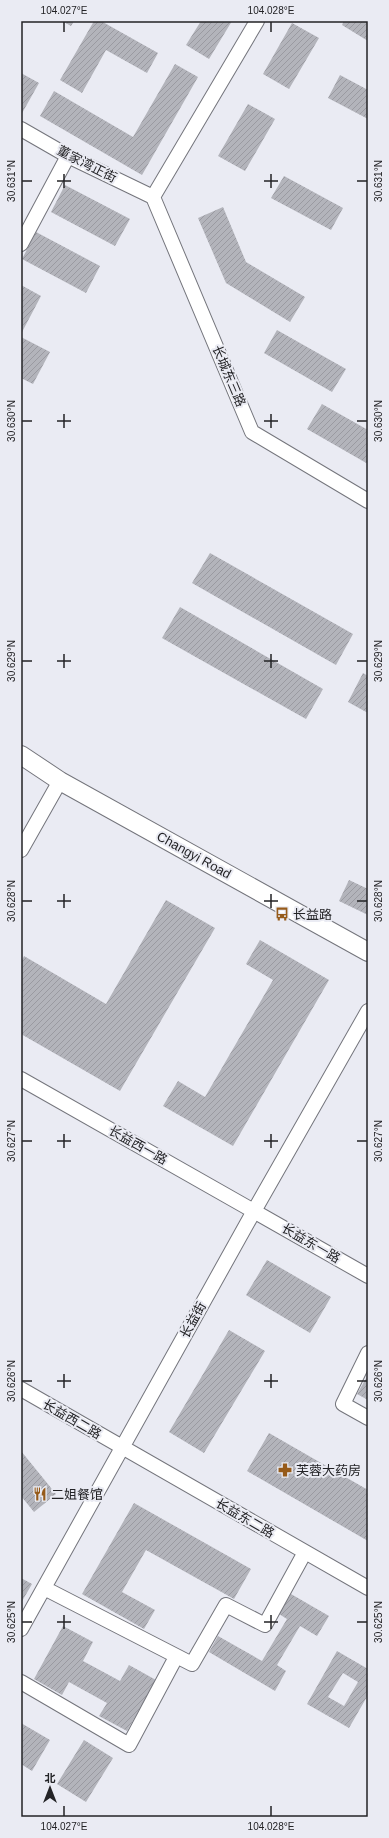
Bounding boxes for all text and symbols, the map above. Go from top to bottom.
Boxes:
text: 104.027°E [41,5,88,16]
text: 104.028°E [248,5,295,16]
street label: 董家湾正街 [55,143,119,185]
text: 30.631°N [6,160,17,202]
text: 30.631°N [373,160,384,202]
street label: 长城东三路 [209,343,249,409]
text: 30.630°N [6,400,17,442]
text: 30.630°N [373,400,384,442]
text: 30.629°N [6,640,17,682]
text: 30.629°N [373,640,384,682]
street label: Changyi Road [154,828,234,882]
text: 30.628°N [6,880,17,922]
text: 30.628°N [373,880,384,922]
bus stop icon: 长益路 [274,906,290,922]
place label: 长益路 [293,907,332,922]
text: 30.627°N [6,1120,17,1162]
text: 30.627°N [373,1120,384,1162]
street label: 长益西一路 [106,1123,170,1167]
street label: 长益东一路 [279,1220,343,1266]
street label: 长益街 [177,1299,209,1341]
text: 30.626°N [6,1360,17,1402]
text: 30.626°N [373,1360,384,1402]
street label: 长益西二路 [40,1396,104,1442]
pharmacy icon: 芙蓉大药房 [277,1462,293,1478]
place label: 芙蓉大药房 [296,1463,361,1478]
restaurant icon: 二姐餐馆 [32,1486,48,1502]
place label: 二姐餐馆 [51,1487,103,1502]
street label: 长益东二路 [213,1495,277,1541]
text: 30.625°N [6,1601,17,1643]
text: 30.625°N [373,1601,384,1643]
north arrow [30,1768,70,1808]
text: 北 [45,1772,56,1784]
text: 104.027°E [41,1821,88,1832]
text: 104.028°E [248,1821,295,1832]

